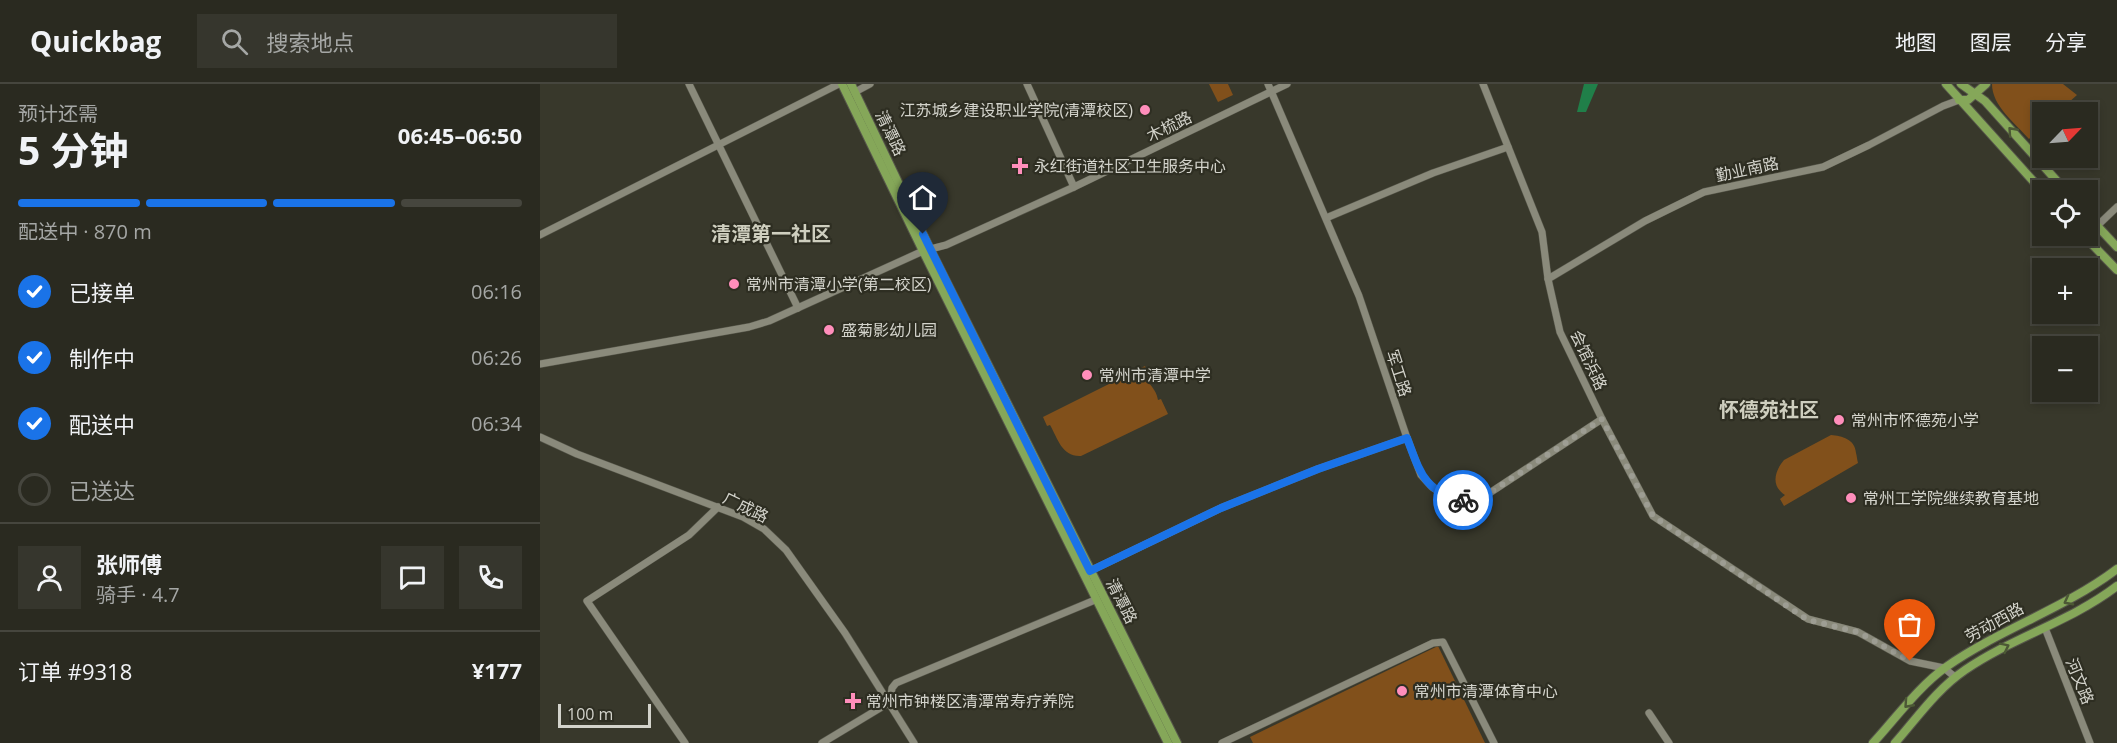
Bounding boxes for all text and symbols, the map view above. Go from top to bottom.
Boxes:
search box [197,14,617,68]
text: Quickbag [30,22,161,60]
icon: search [218,25,251,58]
text: 搜索地点 [266,27,354,57]
text: 地图 [1895,28,1937,56]
text: 图层 [1970,28,2012,56]
text: 分享 [2045,28,2087,56]
place label: 江苏城乡建设职业学院(清潭校区) [900,99,1133,121]
text: 预计还需 [18,100,98,127]
north arrow [2032,102,2098,168]
map controls [2032,102,2098,402]
marker: 江苏城乡建设职业学院(清潭校区) [1138,103,1152,117]
street label: 木梳路 [1143,106,1195,146]
street label: 清潭路 [871,107,911,159]
text: 06:45–06:50 [398,120,522,150]
text: 5 分钟 [18,123,128,176]
one-way arrow [2008,128,2019,138]
street label: 勤业南路 [1713,152,1781,186]
place label: 永红街道社区卫生服务中心 [1034,155,1226,177]
marker: 永红街道社区卫生服务中心 [1011,157,1029,175]
pin [897,172,948,234]
button: locate [2032,180,2098,246]
icon: home [906,181,939,214]
text: 配送中 · 870 m [18,218,152,245]
district label: 清潭第一社区 [711,220,831,247]
button: + [2032,258,2098,324]
place label: 常州市清潭小学(第二校区) [746,273,932,295]
icon: check [18,275,51,308]
text: 已接单 [69,277,135,307]
marker: 常州市清潭小学(第二校区) [727,277,741,291]
text: 06:16 [471,278,522,305]
place label: 盛菊影幼儿园 [841,319,937,341]
marker: 盛菊影幼儿园 [822,323,836,337]
street label: 会馆浜路 [1566,326,1612,394]
button: − [2032,336,2098,402]
icon: check [18,341,51,374]
text: 制作中 [69,343,135,373]
text: 06:26 [471,344,522,371]
street label: 军工路 [1381,347,1417,399]
place label: 常州市清潭中学 [1099,364,1211,386]
marker: 常州市清潭中学 [1080,368,1094,382]
district label: 怀德苑社区 [1719,396,1819,423]
icon: check [18,407,51,440]
text: 配送中 [69,409,135,439]
place label: 常州市怀德苑小学 [1851,409,1979,431]
text: 06:34 [471,410,522,437]
marker: 常州市怀德苑小学 [1832,413,1846,427]
courier [1433,470,1493,530]
text: 已送达 [69,475,135,505]
icon: bike [1447,484,1480,517]
street label: 广成路 [720,487,772,527]
place label: 常州工学院继续教育基地 [1863,487,2039,509]
marker: 常州工学院继续教育基地 [1844,491,1858,505]
button: person [18,546,81,609]
button: chat [381,546,444,609]
button: phone [459,546,522,609]
text: 张师傅 [96,549,162,579]
street label: 清潭路 [1101,575,1143,627]
text: 骑手 · 4.7 [96,581,180,608]
one-way arrow [2063,594,2074,605]
street label: 劳动西路 [1961,597,2027,647]
pin [1884,599,1935,661]
icon: bag [1893,608,1926,641]
one-way arrow [1999,642,2010,654]
text: ¥177 [472,655,522,685]
street label: 河文路 [2061,655,2099,707]
text: 订单 #9318 [18,656,132,686]
place label: 常州市清潭体育中心 [1414,680,1558,702]
marker: 常州市清潭体育中心 [1395,684,1409,698]
place label: 常州市钟楼区清潭常寿疗养院 [866,690,1074,712]
marker: 常州市钟楼区清潭常寿疗养院 [844,692,862,710]
one-way arrow [1904,698,1915,708]
scale bar [558,701,651,728]
text: 100 m [567,703,613,725]

